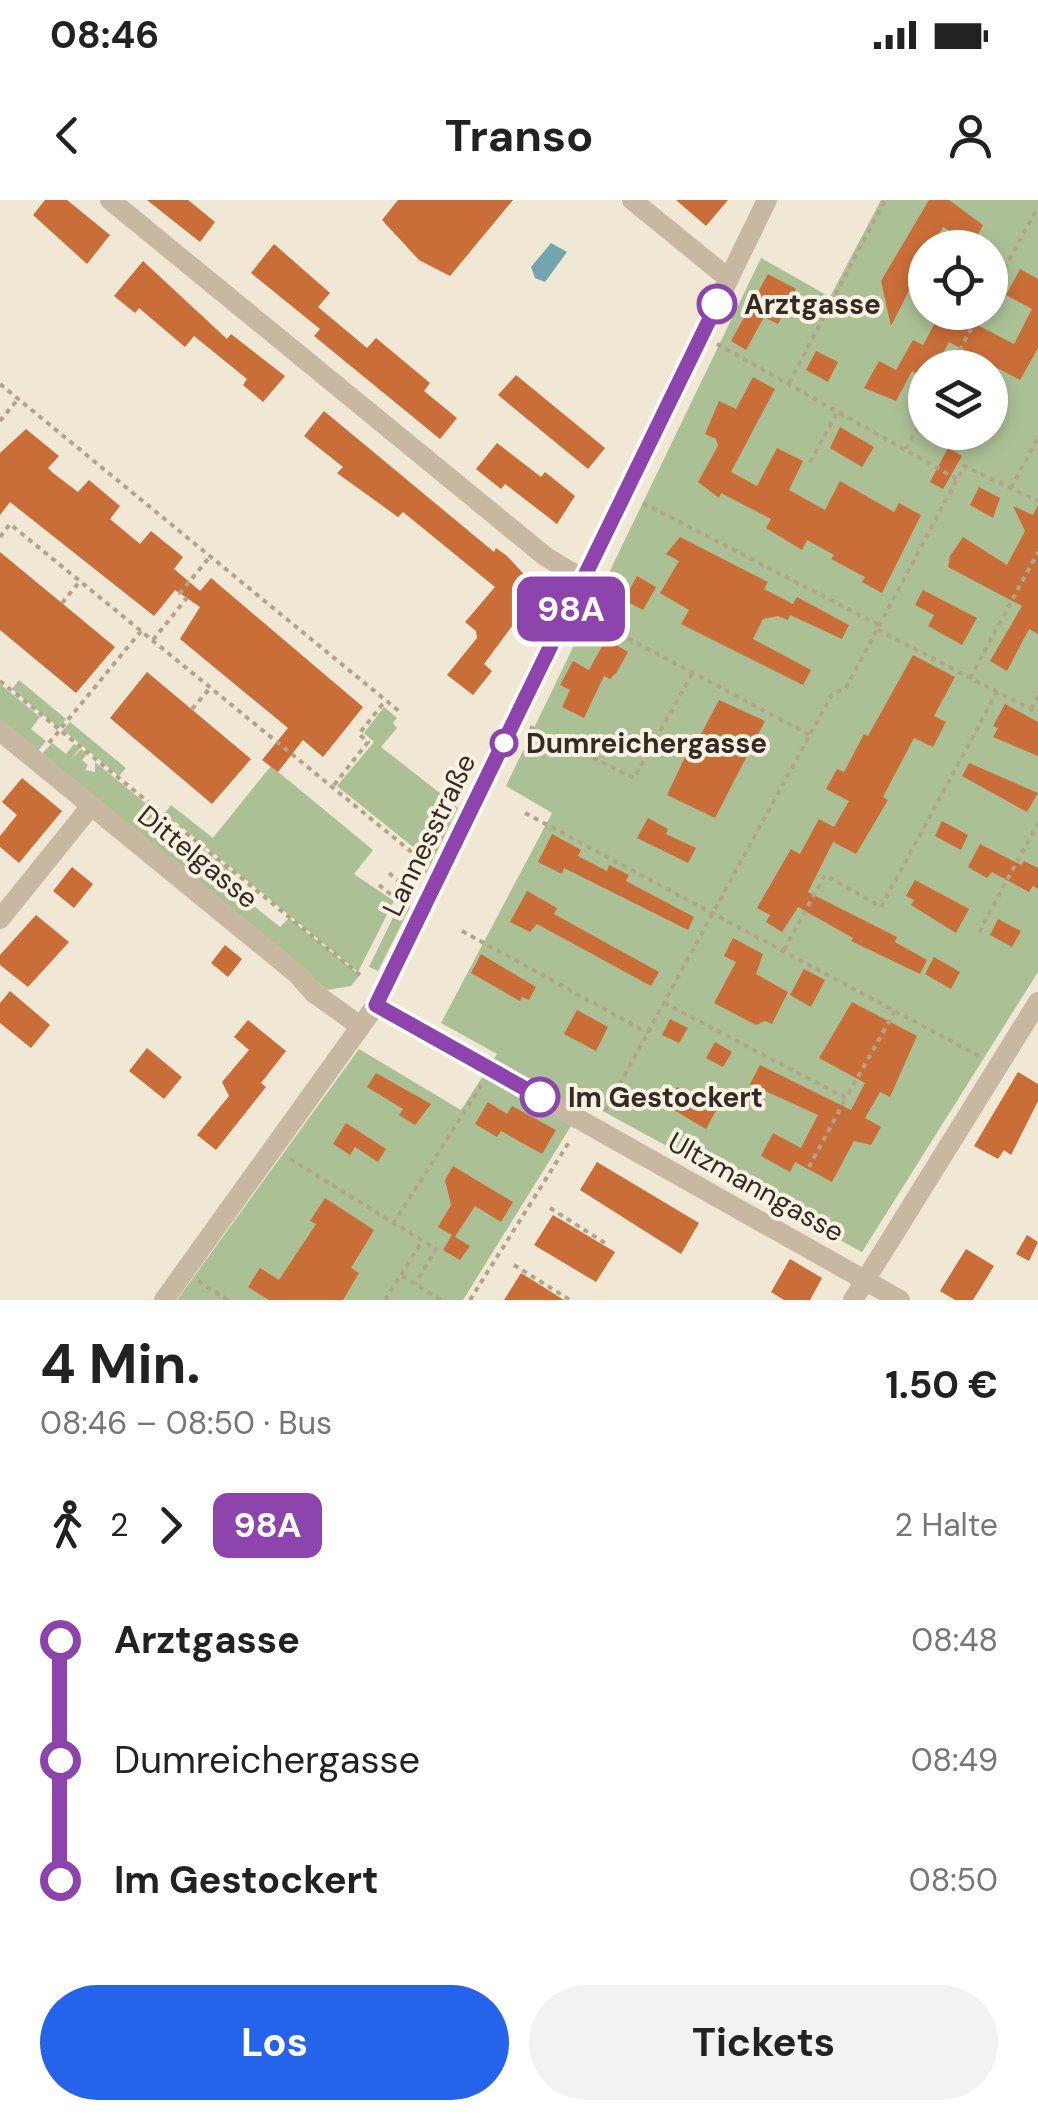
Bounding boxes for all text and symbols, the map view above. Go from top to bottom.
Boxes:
text: 08:46 [50,10,159,60]
text: Transo [445,106,593,165]
icon: back [40,108,95,163]
icon: person [943,108,998,163]
map controls [908,230,1008,450]
button: locate [908,230,1008,330]
marker: Arztgasse [698,285,736,323]
place label: Arztgasse [744,286,881,323]
button: layers [908,350,1008,450]
line badge: 98A [514,576,628,642]
text: 98A [537,586,605,632]
place label: Dumreichergasse [526,725,767,762]
marker: Dumreichergasse [491,730,517,756]
street label: Lannesstraße [374,748,484,922]
street label: Dittelgasse [130,797,266,917]
marker: Im Gestockert [521,1078,559,1116]
place label: Im Gestockert [568,1079,763,1116]
street label: Ultzmanngasse [661,1123,851,1251]
text: 4 Min. [40,1328,200,1400]
text: 1.50 € [885,1360,998,1410]
text: 08:46 – 08:50 · Bus [40,1402,332,1444]
icon: walk [40,1498,95,1553]
icon: forward [143,1498,198,1553]
text: 98A [233,1502,302,1548]
text: 2 [110,1504,128,1546]
text: 2 Halte [894,1504,998,1546]
text: Arztgasse [114,1615,300,1665]
text: 08:48 [911,1619,998,1661]
text: Dumreichergasse [114,1735,420,1785]
text: 08:49 [911,1739,998,1781]
text: Im Gestockert [114,1855,379,1905]
text: 08:50 [909,1859,998,1901]
button: Los [40,1985,509,2100]
button: Tickets [529,1985,998,2100]

